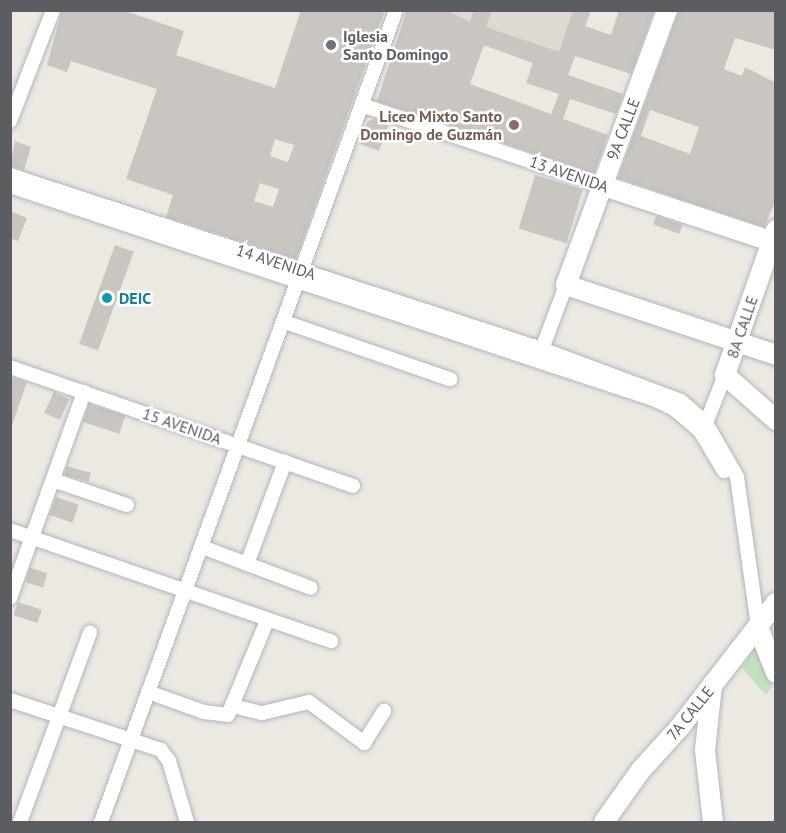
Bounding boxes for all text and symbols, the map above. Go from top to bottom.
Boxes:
place label: Iglesia Santo Domingo [343,26,448,64]
marker: Iglesia Santo Domingo [324,38,338,52]
street label: 9A CALLE [602,95,644,163]
place label: Liceo Mixto Santo Domingo de Guzmán [360,106,502,144]
marker: Liceo Mixto Santo Domingo de Guzmán [507,118,521,132]
street label: 13 AVENIDA [527,151,611,197]
street label: 14 AVENIDA [234,240,318,284]
place label: DEIC [119,288,151,308]
marker: DEIC [100,291,114,305]
street label: 8A CALLE [722,293,762,361]
street label: 15 AVENIDA [140,403,224,449]
street label: 7A CALLE [662,682,718,744]

